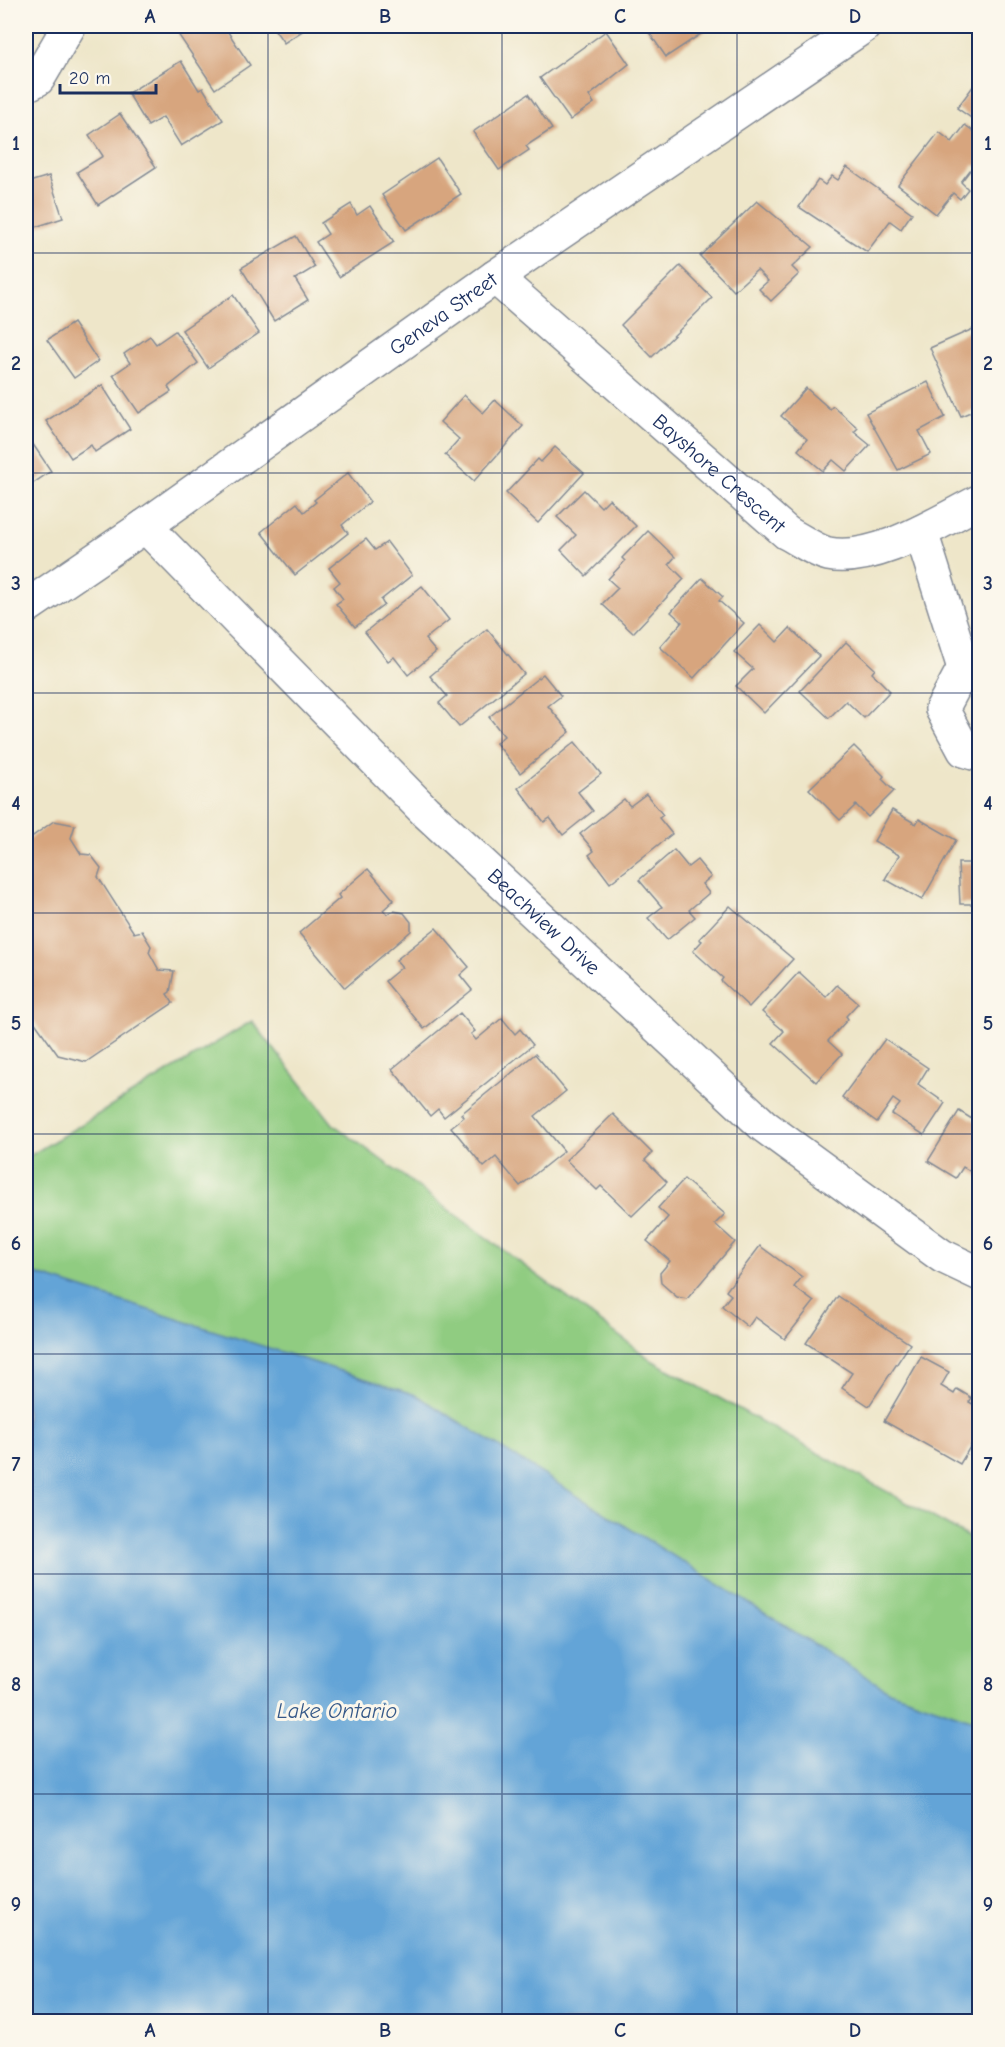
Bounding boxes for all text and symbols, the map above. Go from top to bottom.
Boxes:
text: A [144,5,156,28]
text: B [379,5,391,28]
text: C [614,5,626,28]
text: D [849,5,861,28]
scale bar [60,57,156,95]
text: 20 m [69,68,110,89]
text: 1 [12,132,20,155]
text: 1 [984,132,992,155]
street label: Geneva Street [385,267,503,360]
text: 2 [11,352,21,375]
text: 2 [983,352,993,375]
street label: Bayshore Crescent [648,409,791,539]
text: 3 [11,572,21,595]
text: 3 [983,572,993,595]
text: 4 [11,792,21,815]
text: 4 [983,792,993,815]
street label: Beachview Drive [483,864,605,980]
text: 5 [11,1012,21,1035]
text: 5 [983,1012,993,1035]
text: 6 [11,1232,21,1255]
text: 6 [983,1232,993,1255]
text: 7 [12,1453,21,1476]
text: 7 [984,1453,993,1476]
text: 8 [11,1673,21,1696]
text: 8 [983,1673,993,1696]
water label: Lake Ontario [277,1698,397,1724]
text: 9 [11,1893,21,1916]
text: 9 [983,1893,993,1916]
text: A [144,2019,156,2042]
text: B [379,2019,391,2042]
text: C [614,2019,626,2042]
text: D [849,2019,861,2042]

